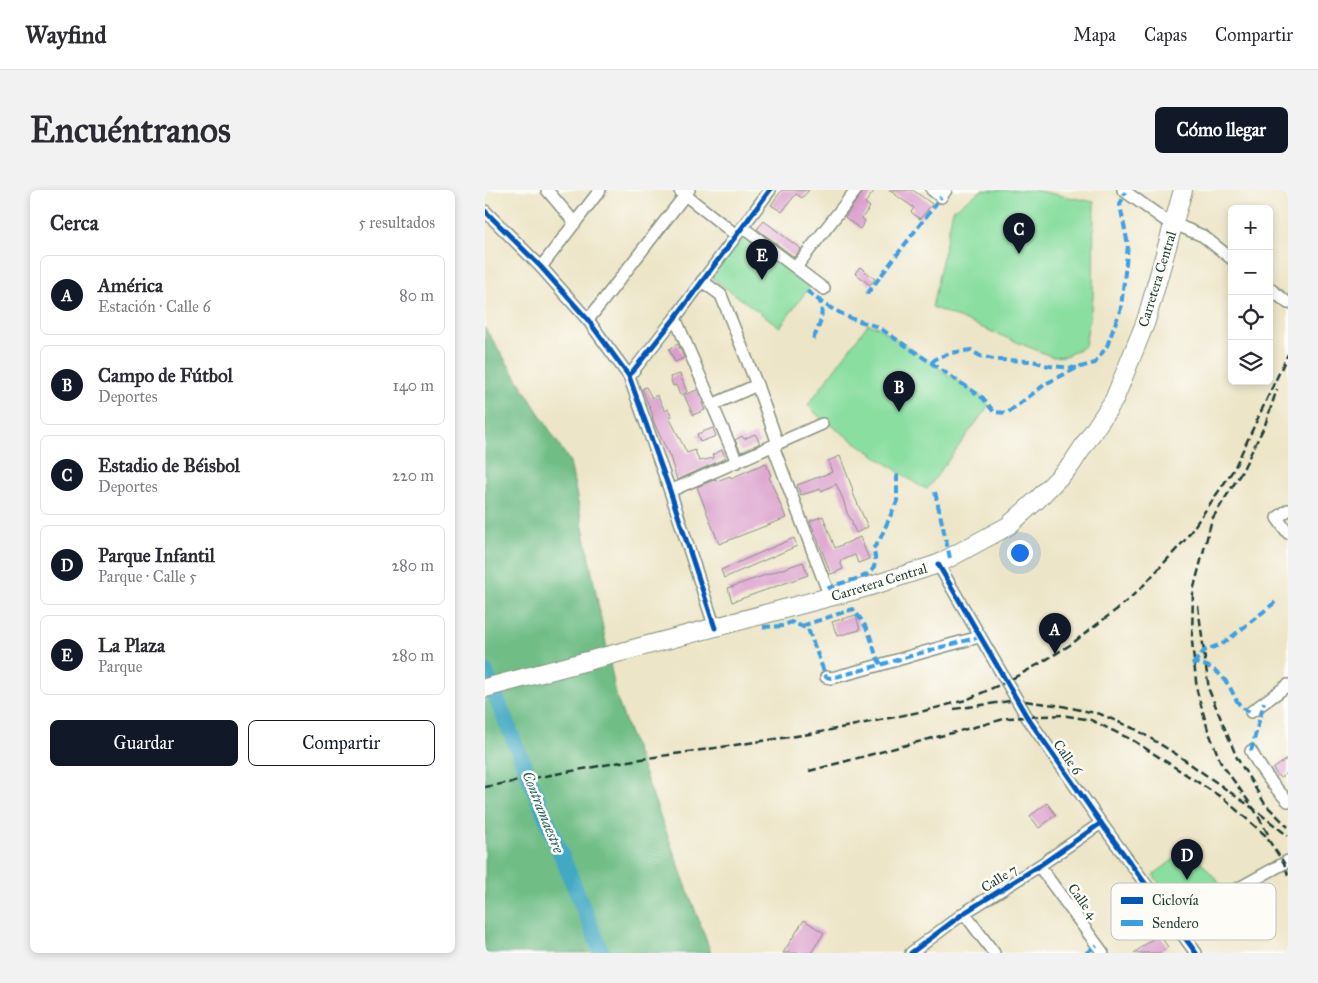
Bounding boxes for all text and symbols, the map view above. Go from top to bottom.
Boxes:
text: Wayfind [25,20,107,50]
text: Mapa [1073,24,1116,46]
text: Capas [1144,24,1187,46]
text: Compartir [1215,24,1293,46]
button: Cómo llegar [1155,107,1288,153]
text: Encuéntranos [30,109,231,152]
map controls [1228,205,1273,385]
button: + [1228,205,1273,250]
text: Cerca [50,210,99,236]
text: 5 resultados [358,213,435,232]
pin: C [1003,213,1035,254]
street label: Carretera Central [1135,229,1180,329]
pin: E [746,239,778,280]
button: − [1228,250,1273,295]
text: América [98,274,163,297]
text: A [62,286,72,305]
text: 80 m [399,286,434,305]
button: locate [1228,295,1273,340]
text: Estación · Calle 6 [98,297,211,316]
button: layers [1228,340,1273,385]
text: Campo de Fútbol [98,364,233,387]
pin: B [883,371,915,412]
text: B [62,376,72,395]
text: 140 m [393,376,434,395]
text: Deportes [98,387,158,406]
text: Estadio de Béisbol [98,454,240,477]
text: C [62,466,72,485]
text: 220 m [392,466,434,485]
text: Deportes [98,477,158,496]
your location [1007,540,1033,566]
text: Parque Infantil [98,544,215,567]
text: D [61,556,73,575]
text: 280 m [391,556,434,575]
street label: Carretera Central [829,560,929,605]
text: Parque · Calle 5 [98,567,197,586]
pin: A [1039,613,1071,654]
text: La Plaza [98,634,165,657]
text: E [61,646,73,665]
text: 280 m [391,646,434,665]
text: Parque [98,657,142,676]
button: Guardar [50,720,238,766]
button: Compartir [248,720,435,766]
street label: Calle 6 [1049,736,1086,779]
water label: Contramaestre [518,768,568,856]
pin: D [1171,839,1203,880]
street label: Calle 7 [978,861,1020,896]
street label: Calle 4 [1064,880,1102,923]
legend [1111,883,1276,940]
text: Ciclovía [1152,892,1199,909]
text: Sendero [1152,915,1199,932]

